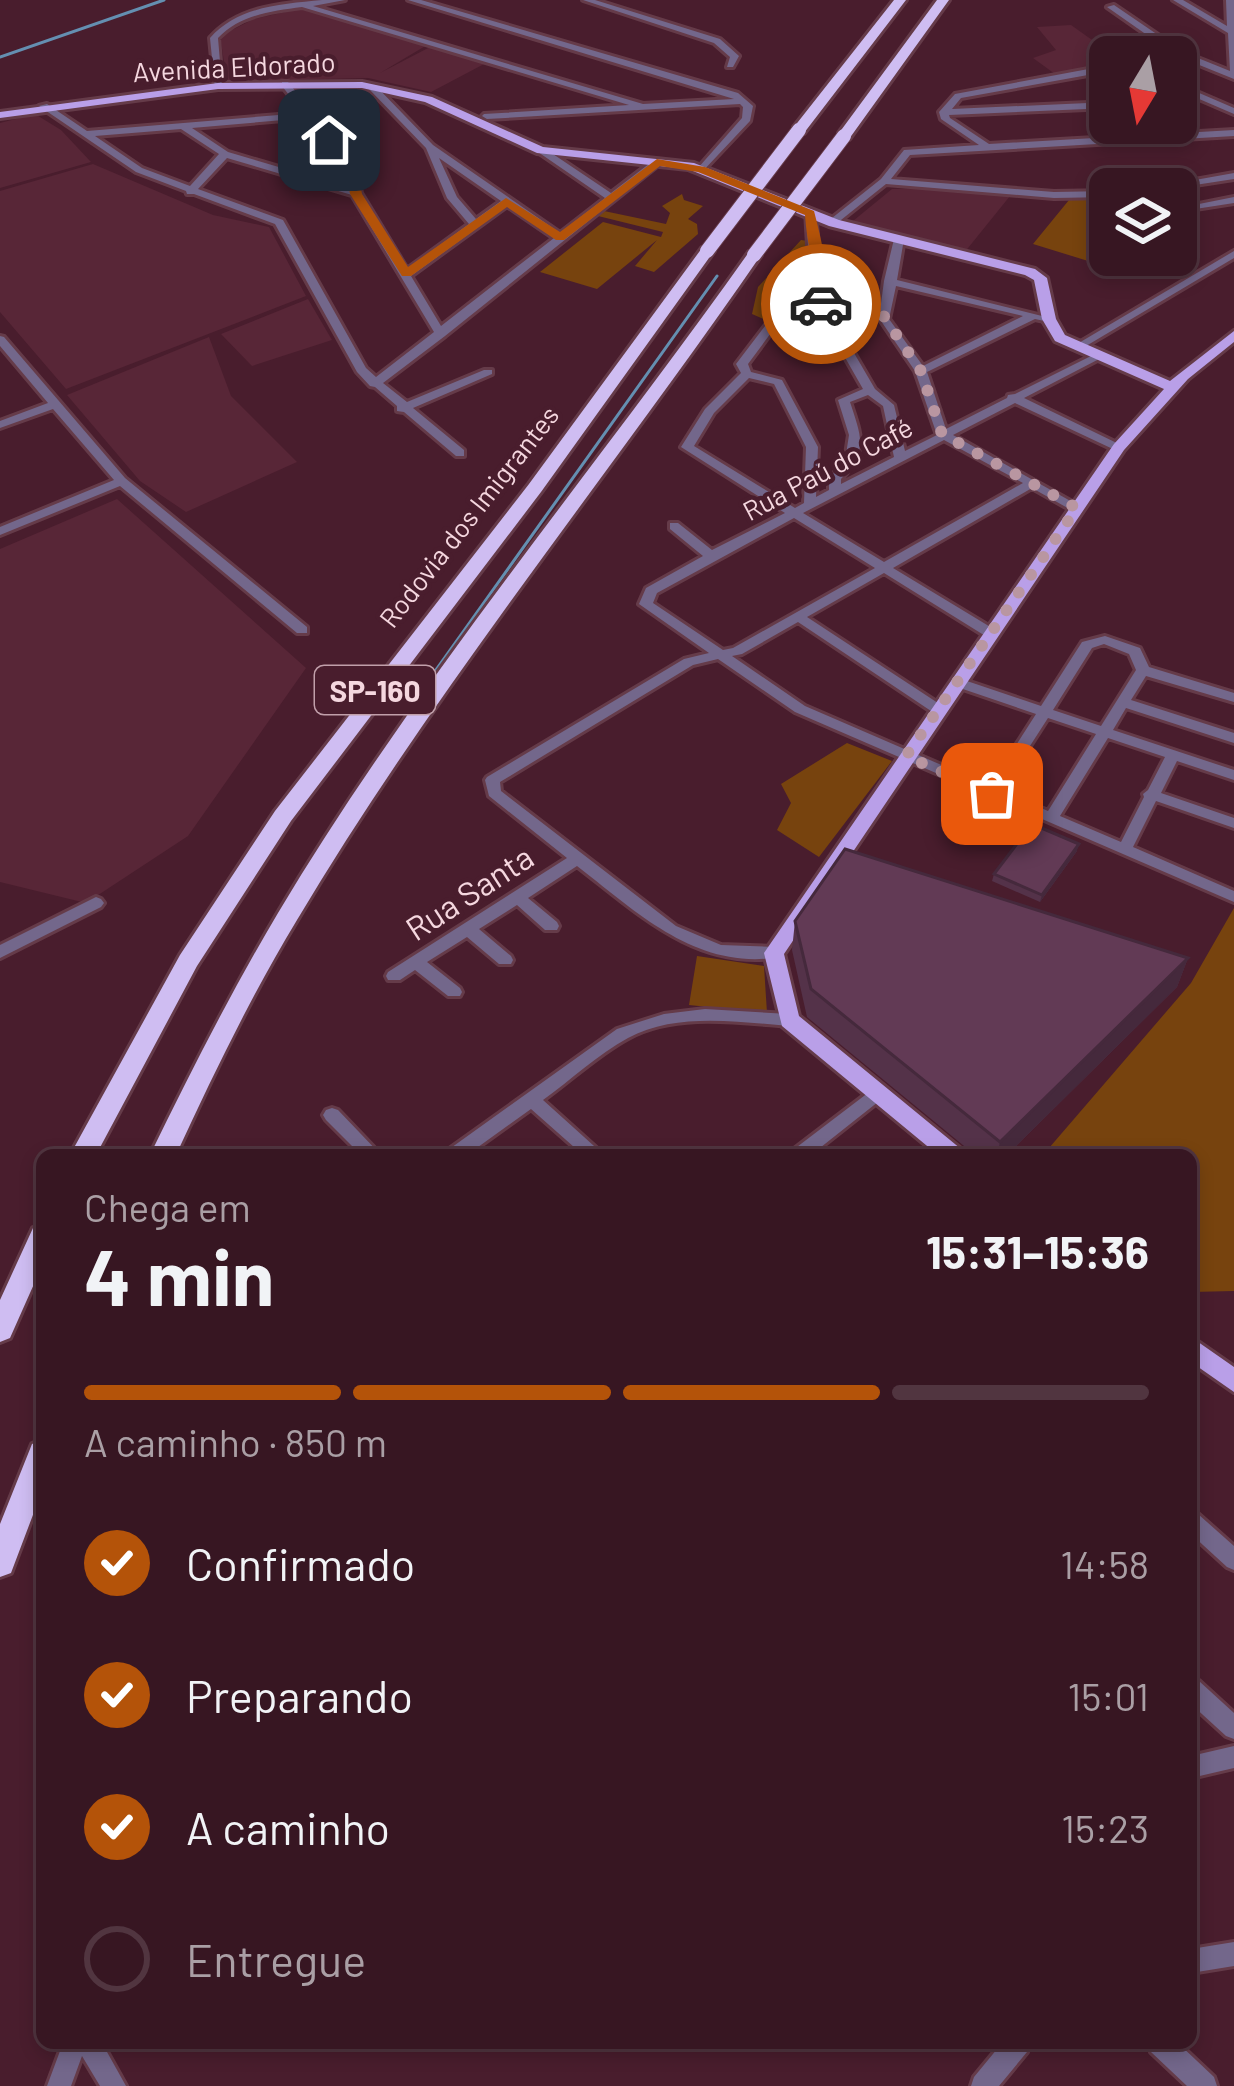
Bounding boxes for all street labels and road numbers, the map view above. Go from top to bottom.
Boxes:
street label: Avenida Eldorado [132,45,336,87]
street label: Rodovia dos Imigrantes [372,399,564,633]
street label: Rua Paú do Café [737,410,917,526]
road number: SP-160 [315,666,435,714]
street label: Rua Santa [398,836,540,948]

